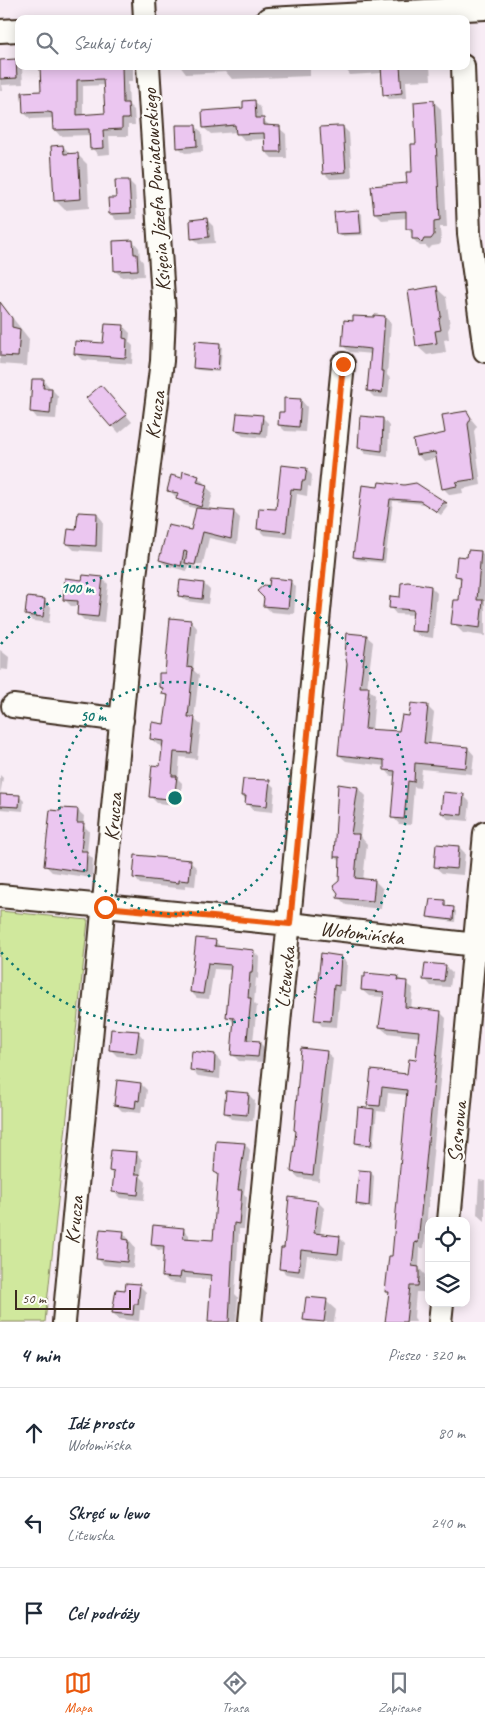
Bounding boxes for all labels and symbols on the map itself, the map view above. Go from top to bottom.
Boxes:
street label: Księcia Józefa Poniatowskiego [136,86,176,292]
route end [332,353,355,376]
street label: Krucza [139,388,171,441]
text: 100 m [61,579,95,598]
text: 50 m [80,707,107,726]
centre of rings [166,789,184,807]
street label: Krucza [98,790,128,842]
route start [94,896,117,919]
street label: Wołomińska [319,915,407,951]
street label: Litewska [269,943,301,1009]
street label: Sosnowa [441,1098,473,1163]
street label: Krucza [59,1193,90,1245]
scale bar [15,1287,131,1310]

